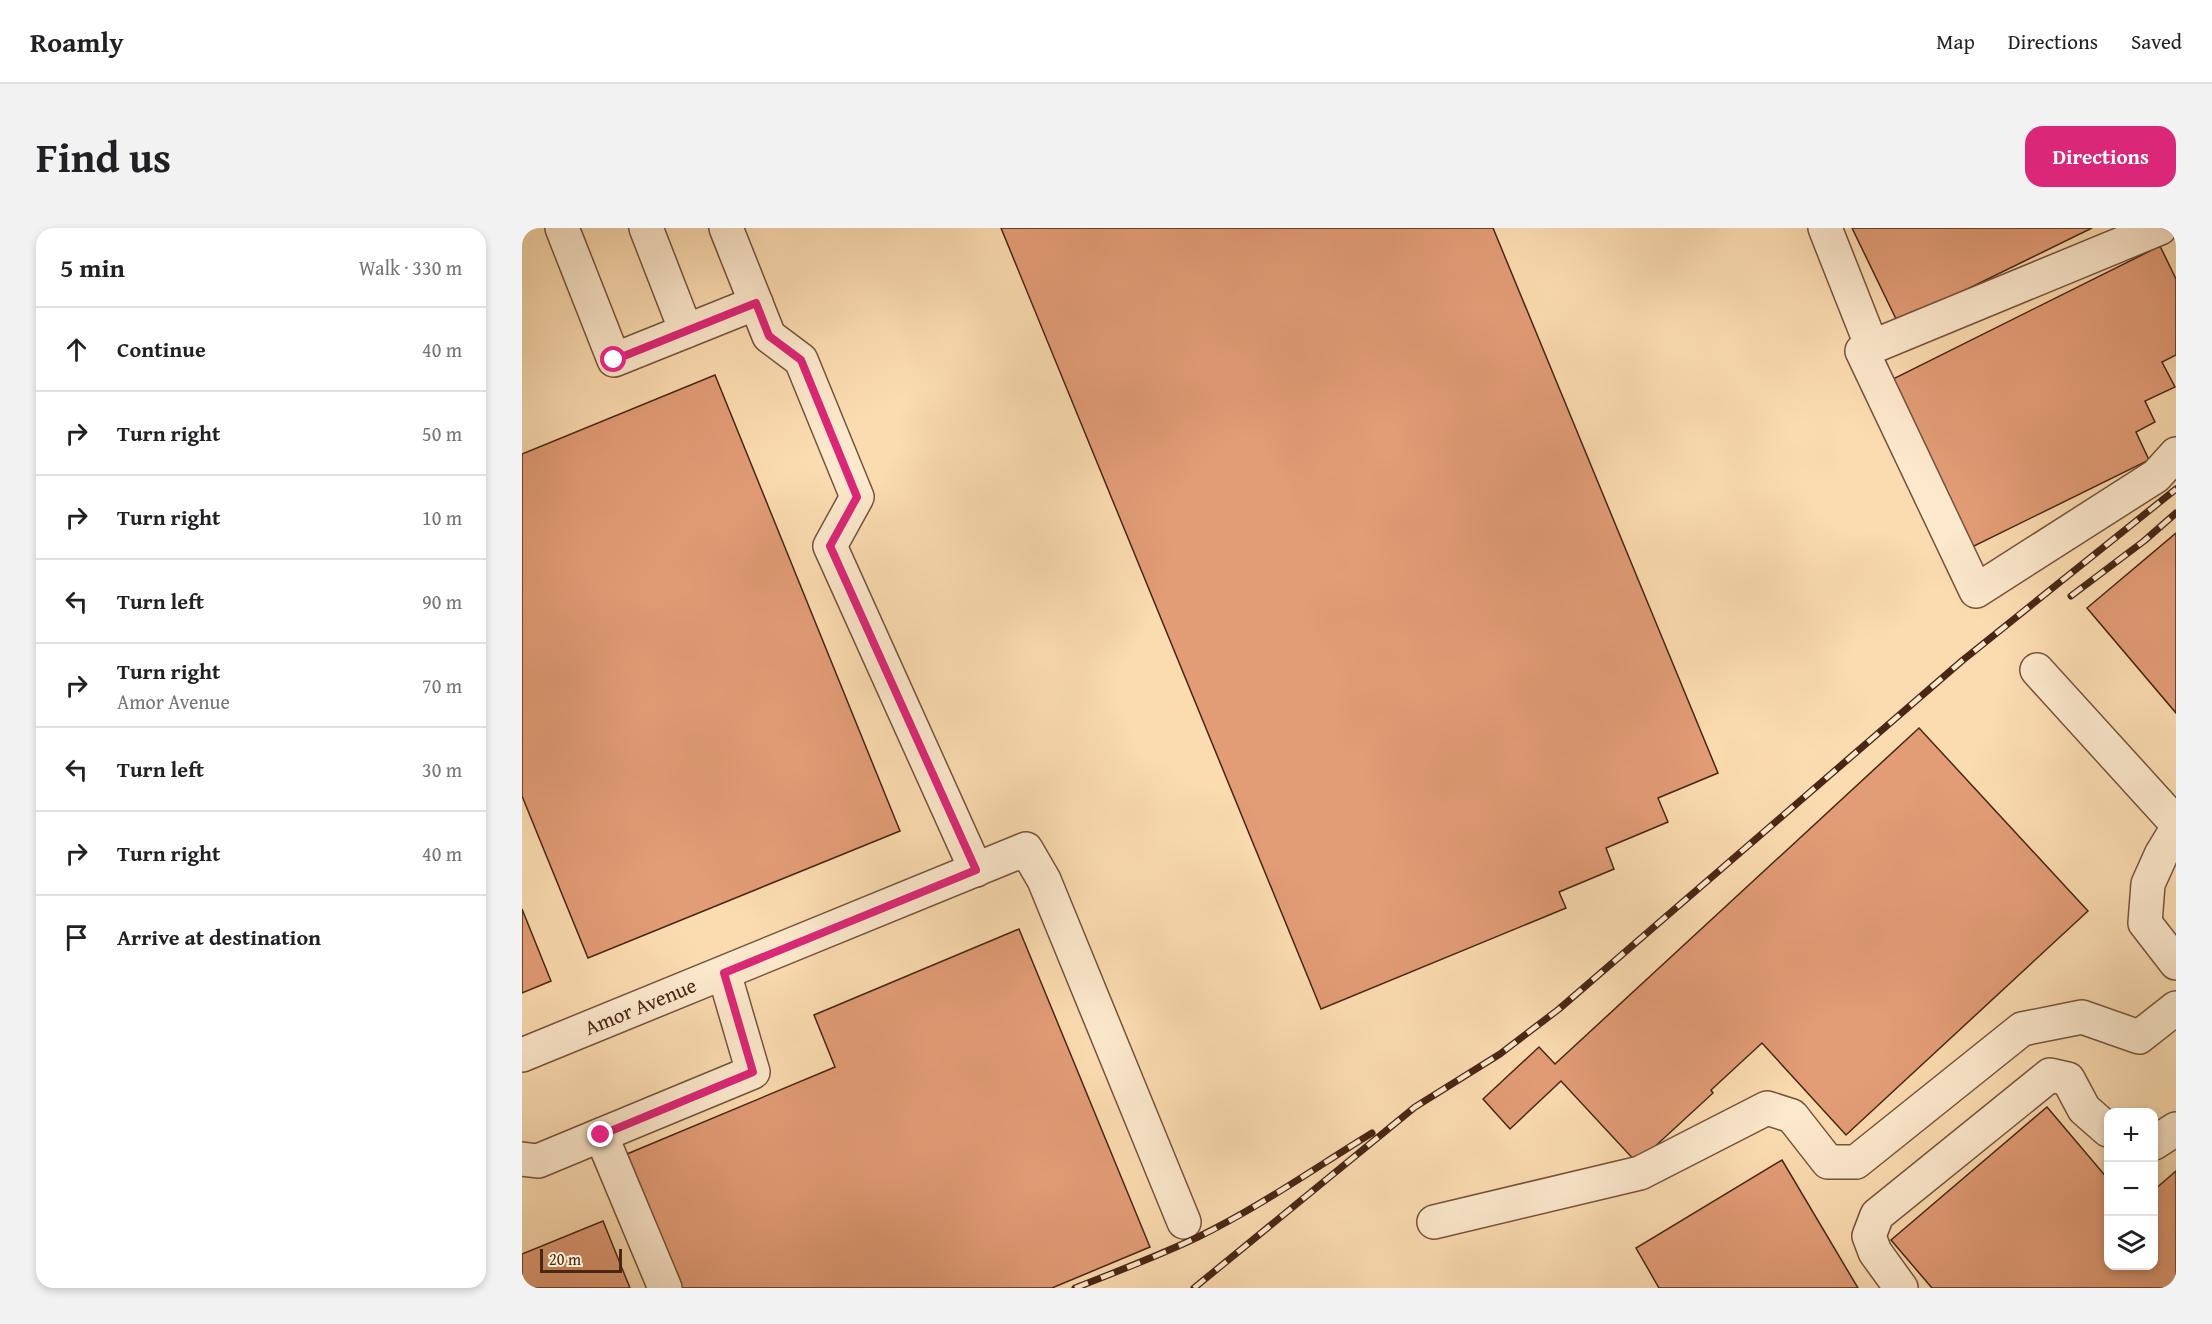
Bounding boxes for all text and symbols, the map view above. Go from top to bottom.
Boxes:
text: Roamly [30,21,124,62]
text: Map [1936,26,1975,57]
text: Directions [2008,26,2098,57]
text: Saved [2131,26,2182,57]
text: Find us [36,126,171,187]
button: Directions [2025,126,2176,187]
text: 5 min [60,248,125,287]
text: Walk · 330 m [359,253,462,282]
icon: ahead [60,333,93,366]
text: Continue [117,333,206,365]
text: 40 m [422,335,462,364]
route start [600,346,626,372]
icon: right [60,417,93,450]
text: Turn right [117,417,220,449]
text: 50 m [422,419,462,448]
icon: right [60,501,93,534]
text: Turn right [117,501,220,533]
text: 10 m [422,503,462,532]
icon: left [60,585,93,618]
text: Turn left [117,585,204,617]
text: 90 m [422,587,462,616]
text: Turn right [117,655,220,687]
icon: right [60,669,93,702]
text: 70 m [422,671,462,700]
text: Amor Avenue [117,687,230,716]
icon: left [60,753,93,786]
text: Turn left [117,753,204,785]
text: 30 m [422,755,462,784]
icon: right [60,837,93,870]
text: Turn right [117,837,220,869]
text: 40 m [422,839,462,868]
icon: arrive [60,921,93,954]
text: Arrive at destination [117,921,321,953]
street label: Amor Avenue [580,969,701,1043]
map controls [2104,1108,2158,1270]
button: + [2104,1108,2158,1162]
route end [587,1121,613,1147]
button: − [2104,1162,2158,1216]
button: layers [2104,1216,2158,1270]
scale bar [540,1246,622,1274]
text: 20 m [549,1247,581,1271]

